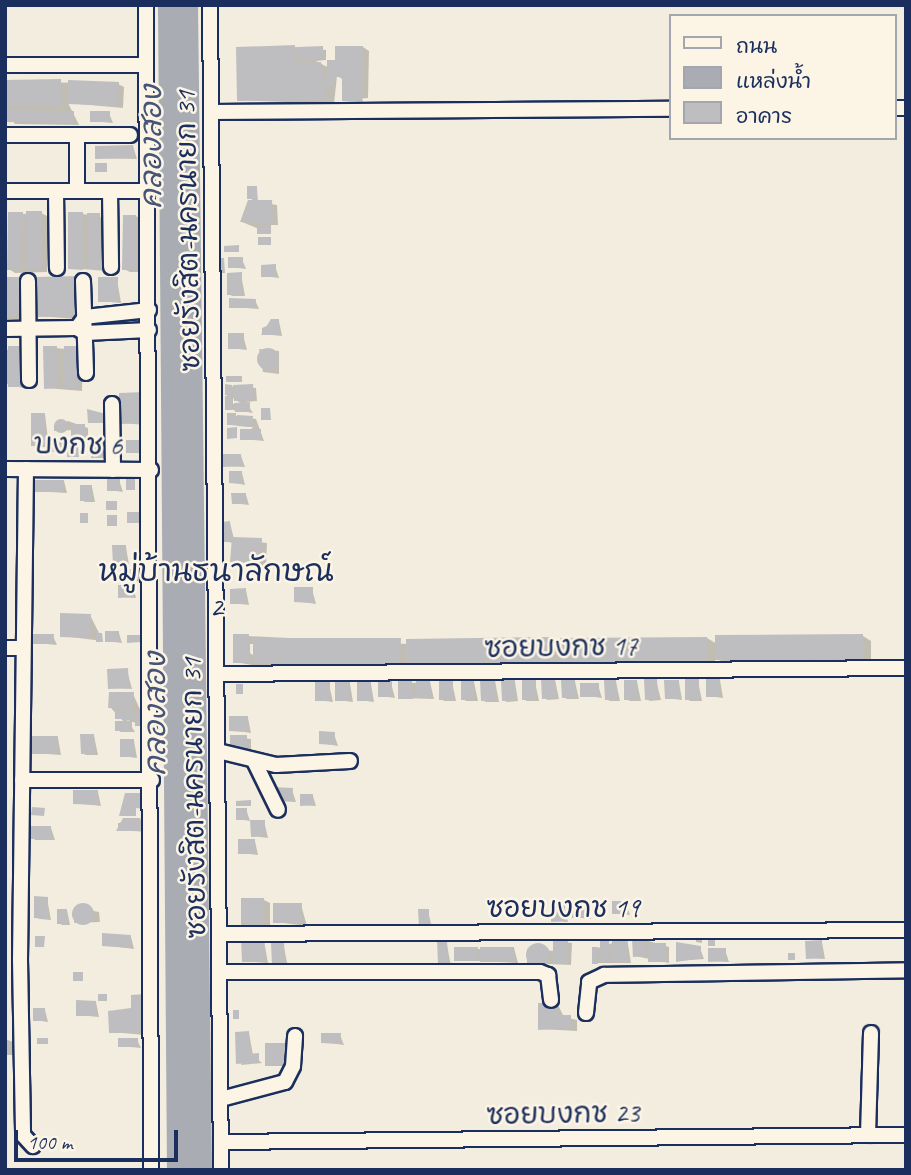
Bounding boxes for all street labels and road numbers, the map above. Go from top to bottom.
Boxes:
street label: ซอยรังสิต-นครนายก 31 [169,90,207,372]
street label: บงกช 6 [34,427,122,463]
street label: ซอยบงกช 17 [484,629,638,665]
street label: ซอยรังสิต-นครนายก 31 [175,657,213,939]
street label: ซอยบงกช 19 [486,891,640,925]
street label: ซอยบงกช 23 [486,1096,640,1132]

